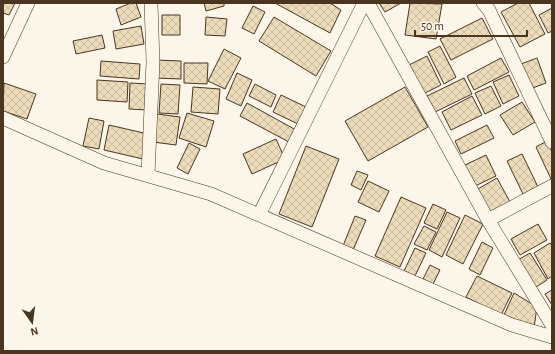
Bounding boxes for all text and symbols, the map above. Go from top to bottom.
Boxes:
scale bar [415,12,527,38]
text: 50 m [421,20,444,32]
north arrow [12,302,52,342]
text: N [29,325,39,337]

